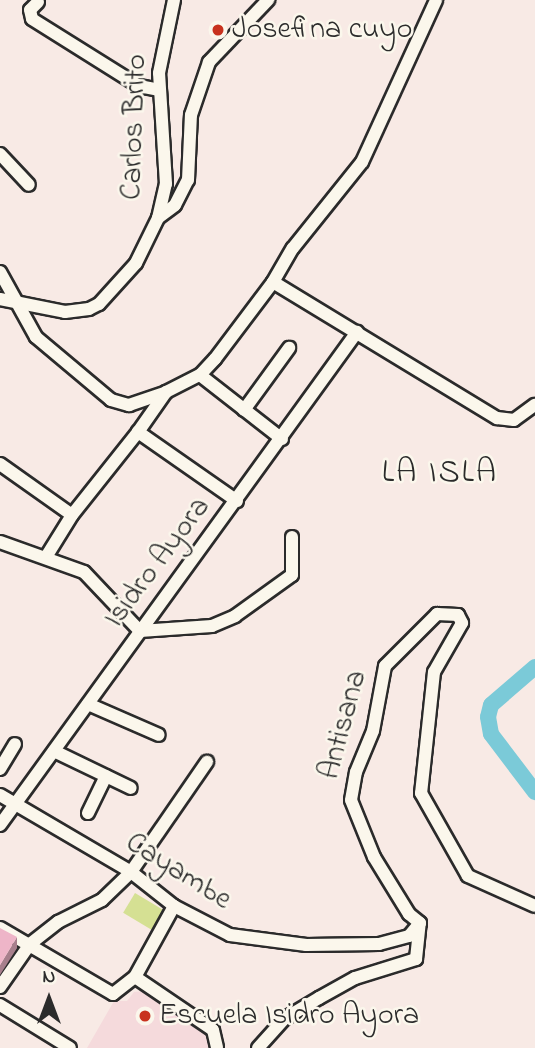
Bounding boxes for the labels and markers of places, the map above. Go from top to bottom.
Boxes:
place label: Josefina cuyo [232,12,412,48]
marker: Josefina cuyo [210,22,226,38]
place label: Escuela Isidro Ayora [159,998,419,1034]
marker: Escuela Isidro Ayora [137,1008,153,1024]

